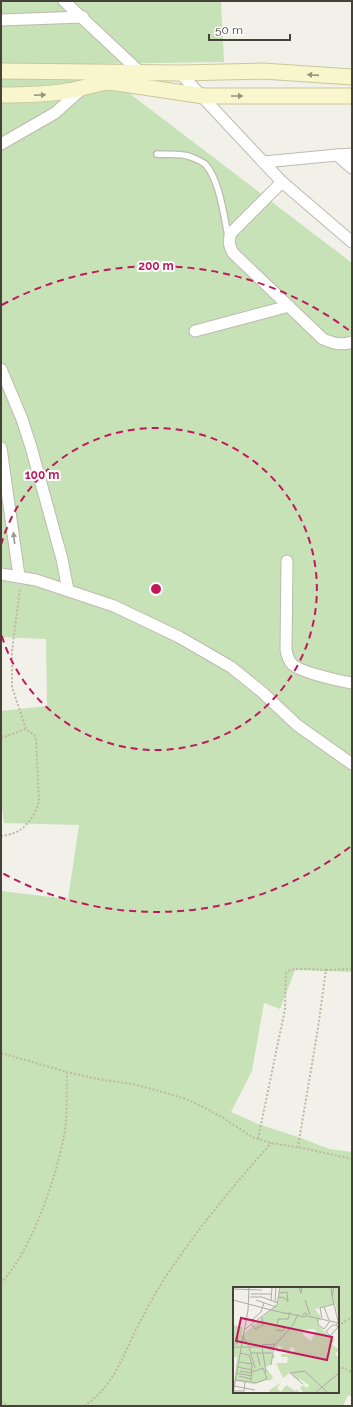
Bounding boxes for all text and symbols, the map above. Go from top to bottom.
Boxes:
scale bar [209,16,290,42]
text: 50 m [215,23,243,37]
one-way arrow [307,72,319,78]
one-way arrow [34,92,47,98]
one-way arrow [231,93,244,99]
text: 200 m [138,259,174,273]
text: 100 m [25,468,59,482]
one-way arrow [11,532,17,544]
centre of rings [149,582,163,596]
inset map [233,1287,339,1393]

